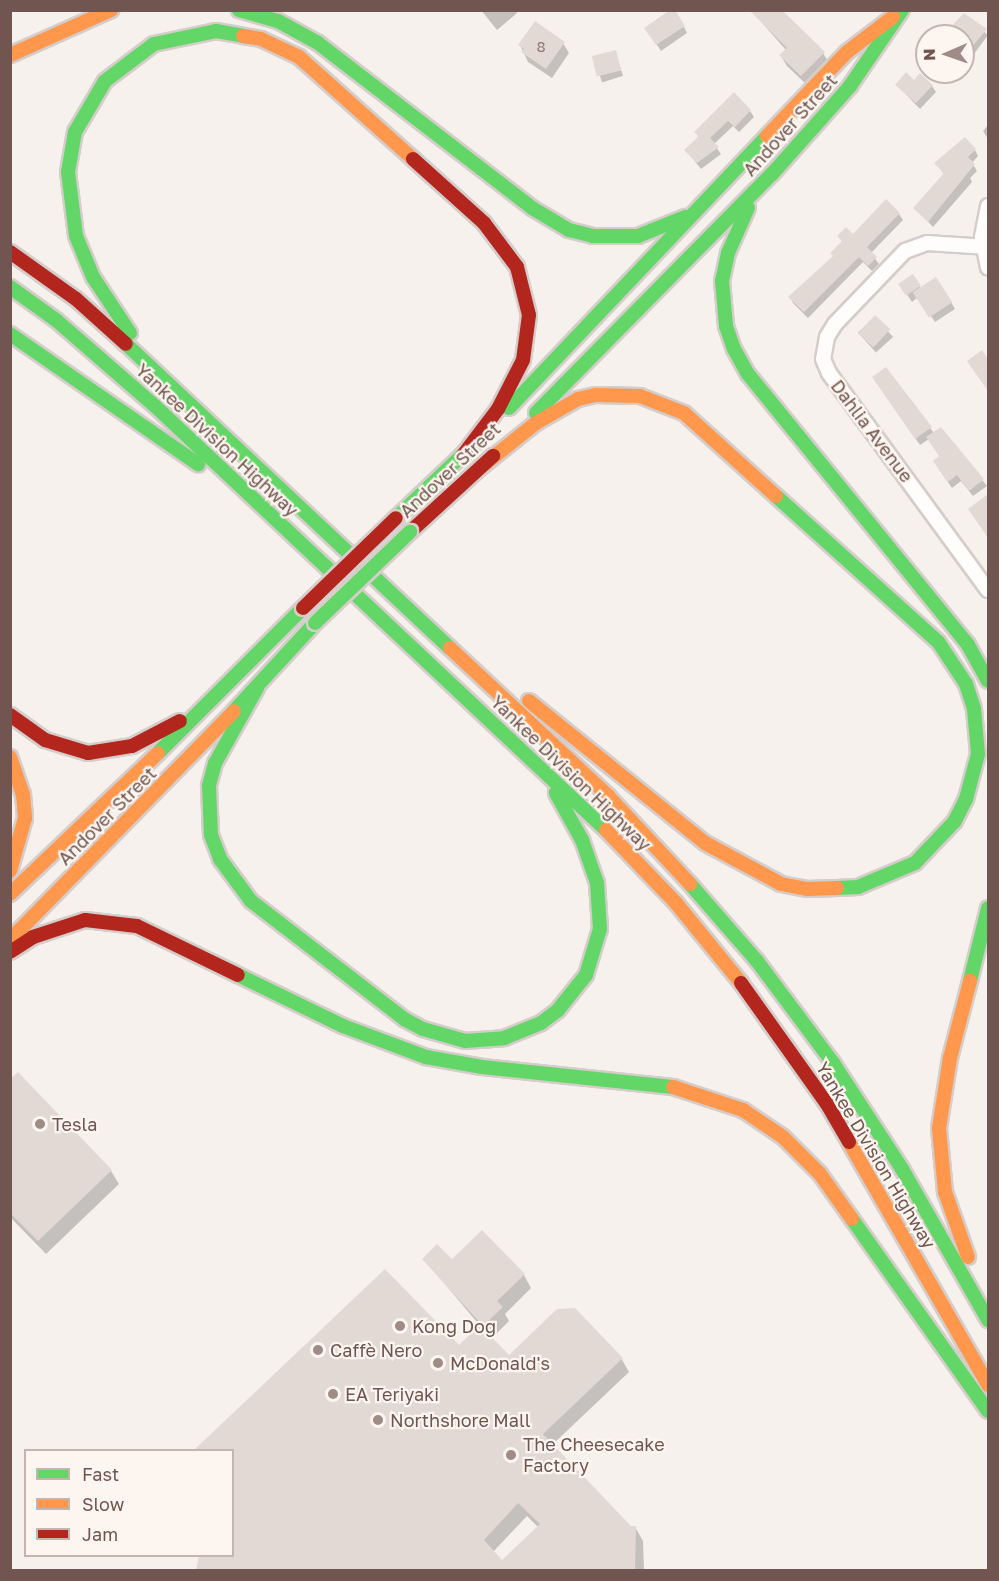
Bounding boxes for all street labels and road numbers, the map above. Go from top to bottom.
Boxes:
street label: Andover Street [739,70,841,180]
street label: Yankee Division Highway [131,359,303,521]
street label: Dahlia Avenue [826,376,918,486]
street label: Andover Street [395,418,505,522]
street label: Yankee Division Highway [486,691,656,855]
street label: Andover Street [54,763,160,869]
street label: Yankee Division Highway [812,1058,940,1252]

